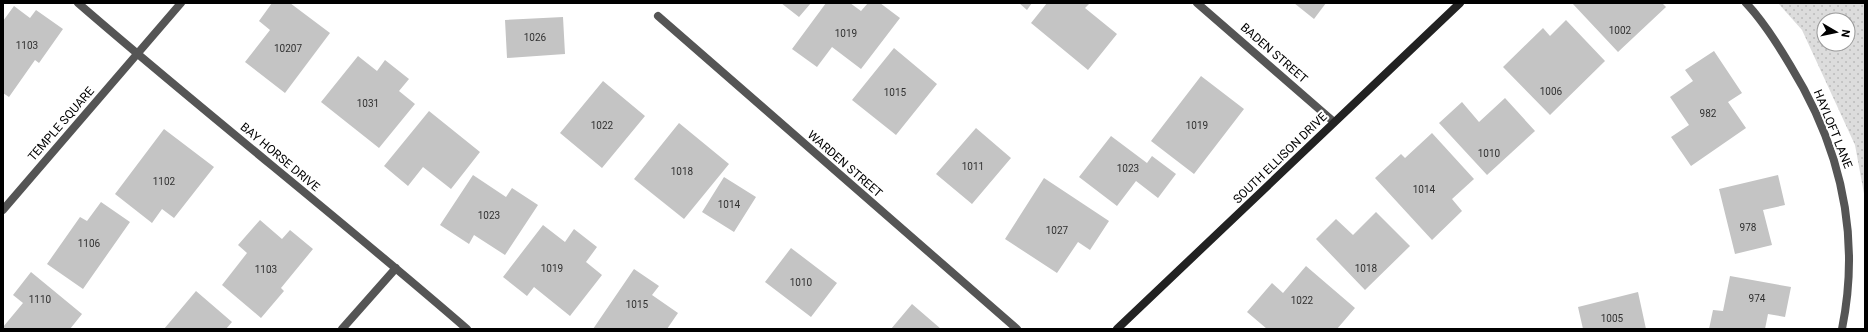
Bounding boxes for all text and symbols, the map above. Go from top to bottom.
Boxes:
north arrow [1816,12,1856,52]
street label: BADEN STREET [1238,20,1310,86]
house number: 1002 [1609,25,1632,36]
house number: 1019 [835,28,857,39]
text: N [1838,29,1852,39]
house number: 1026 [524,32,547,43]
house number: 1103 [16,40,38,51]
house number: 10207 [274,43,302,54]
street label: TEMPLE SQUARE [25,84,97,164]
house number: 1006 [1540,86,1563,97]
house number: 1015 [884,87,907,98]
street label: HAYLOFT LANE [1811,87,1855,171]
house number: 1031 [357,98,379,109]
house number: 982 [1700,108,1717,119]
street label: SOUTH ELLISON DRIVE [1230,109,1330,206]
street label: BAY HORSE DRIVE [238,120,323,194]
house number: 1022 [591,120,614,131]
house number: 1019 [1186,120,1208,131]
street label: WARDEN STREET [805,128,885,200]
house number: 1010 [1478,148,1501,159]
house number: 1011 [962,161,984,172]
house number: 1023 [1117,163,1139,174]
house number: 1018 [671,166,694,177]
house number: 1102 [153,176,176,187]
house number: 1014 [1413,184,1436,195]
house number: 1014 [718,199,741,210]
house number: 1023 [478,210,500,221]
house number: 978 [1740,222,1757,233]
house number: 1027 [1046,225,1069,236]
house number: 1106 [78,238,101,249]
house number: 1019 [541,263,563,274]
house number: 1018 [1355,263,1378,274]
house number: 1103 [255,264,277,275]
house number: 1010 [790,277,813,288]
house number: 974 [1749,293,1766,304]
house number: 1110 [29,294,52,305]
house number: 1022 [1291,295,1314,306]
house number: 1015 [626,299,649,310]
house number: 1005 [1601,313,1624,324]

